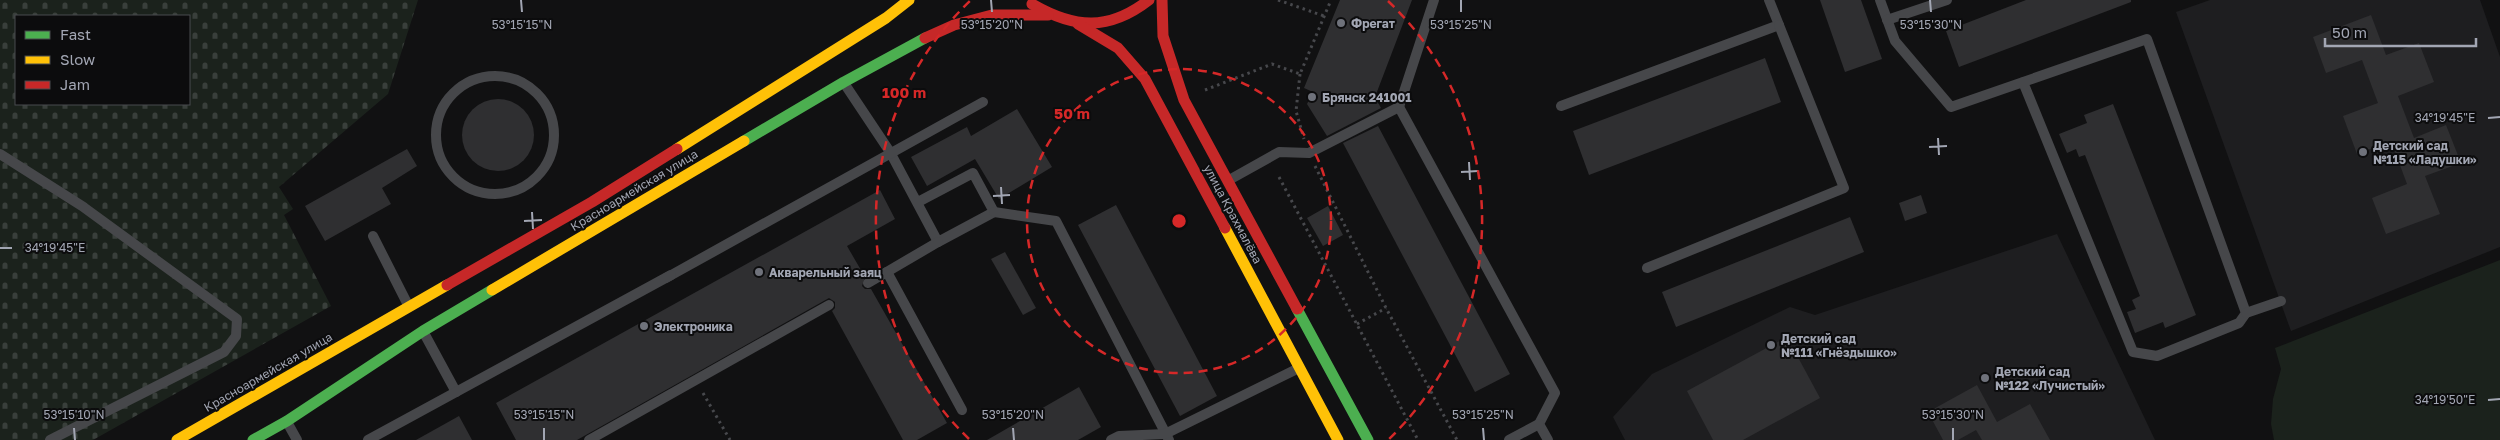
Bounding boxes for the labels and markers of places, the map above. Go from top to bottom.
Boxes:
place label: Фрегат [1351,16,1395,31]
marker: Фрегат [1335,17,1347,29]
place label: Брянск 241001 [1322,90,1412,105]
marker: Брянск 241001 [1306,91,1318,103]
place label: Детский сад №115 «Ладушки» [2373,138,2477,167]
marker: Детский сад №115 «Ладушки» [2357,146,2369,158]
centre of rings [1170,212,1188,230]
place label: Акварельный заяц [769,265,882,280]
marker: Акварельный заяц [753,266,765,278]
place label: Электроника [654,319,733,334]
marker: Электроника [638,320,650,332]
place label: Детский сад №111 «Гнёздышко» [1781,331,1897,360]
marker: Детский сад №111 «Гнёздышко» [1765,339,1777,351]
place label: Детский сад №122 «Лучистый» [1995,364,2105,393]
marker: Детский сад №122 «Лучистый» [1979,372,1991,384]

